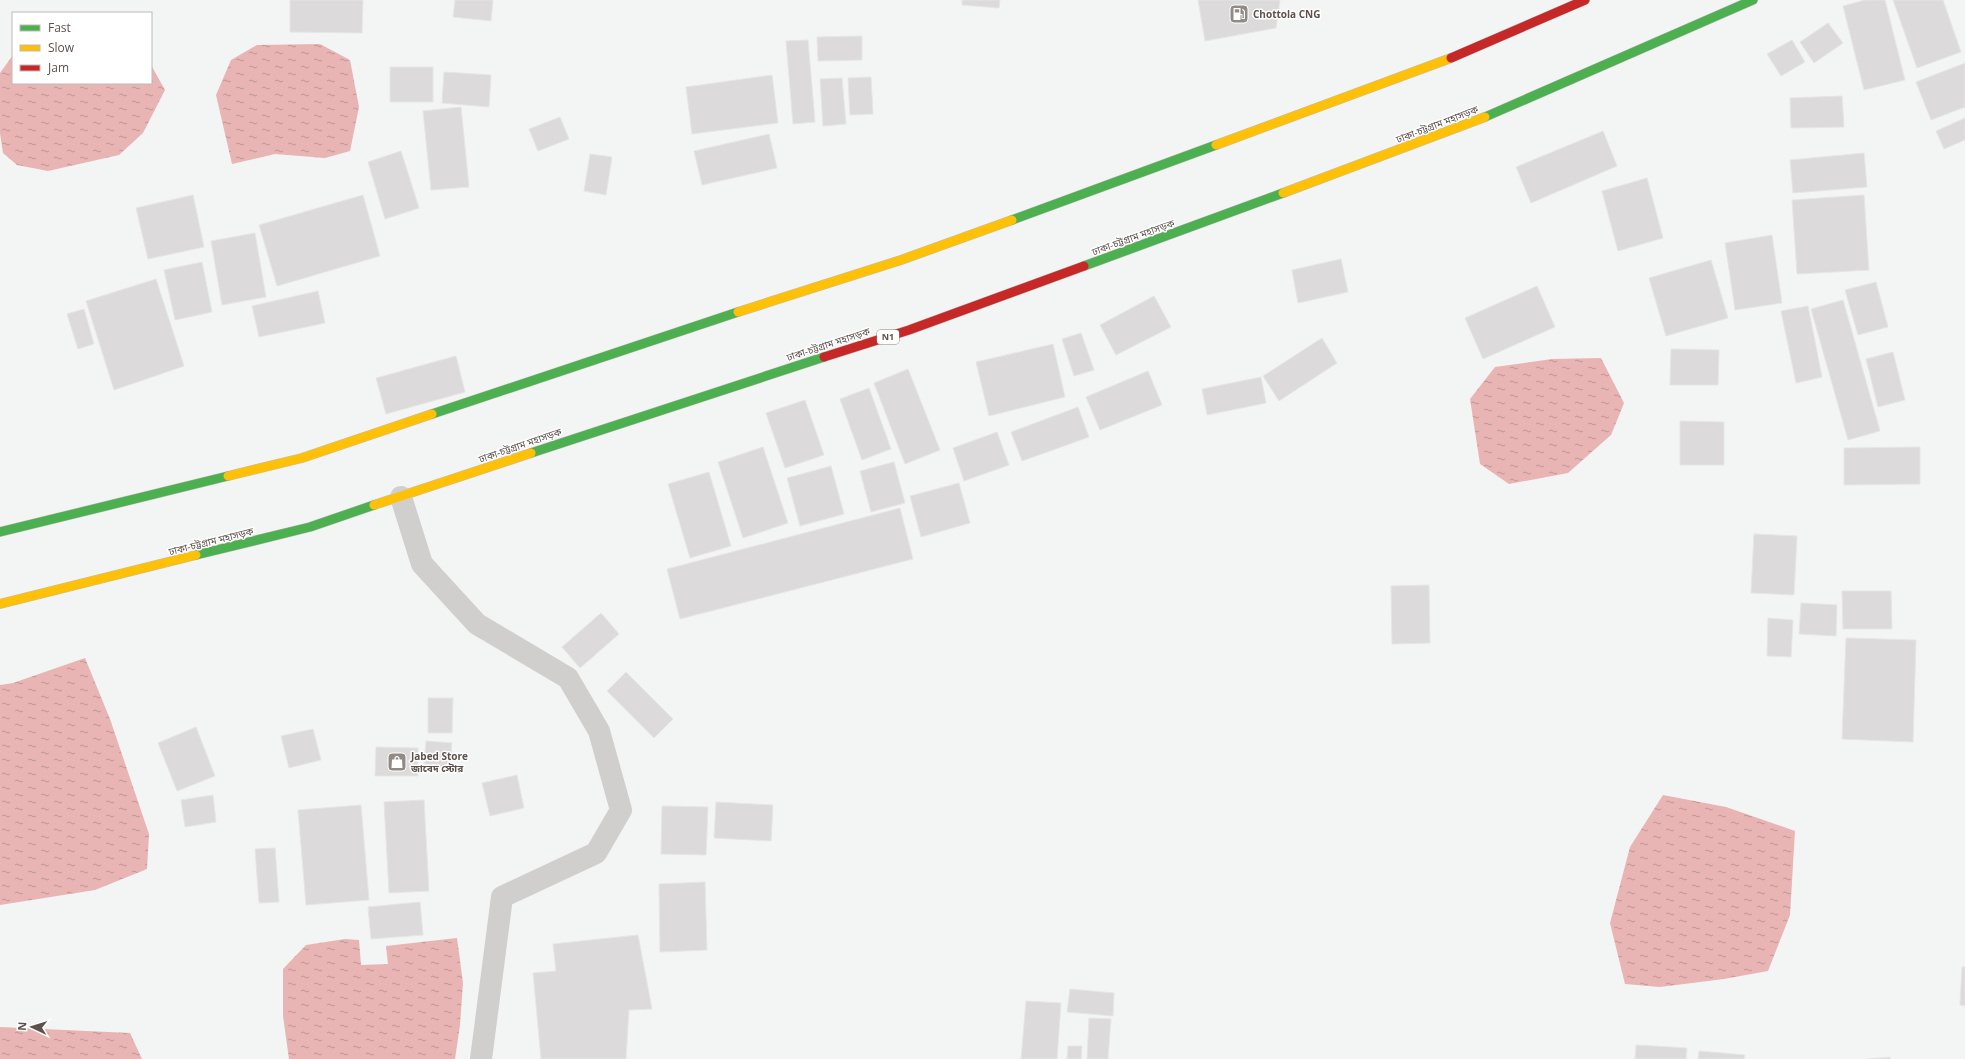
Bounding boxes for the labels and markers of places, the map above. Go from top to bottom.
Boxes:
fuel station icon: Chottola CNG [1228,3,1250,25]
place label: Chottola CNG [1253,7,1320,21]
place label: Jabed Store জাবেদ স্টোর [410,749,468,775]
shop icon: Jabed Store জাবেদ স্টোর [386,751,408,773]

